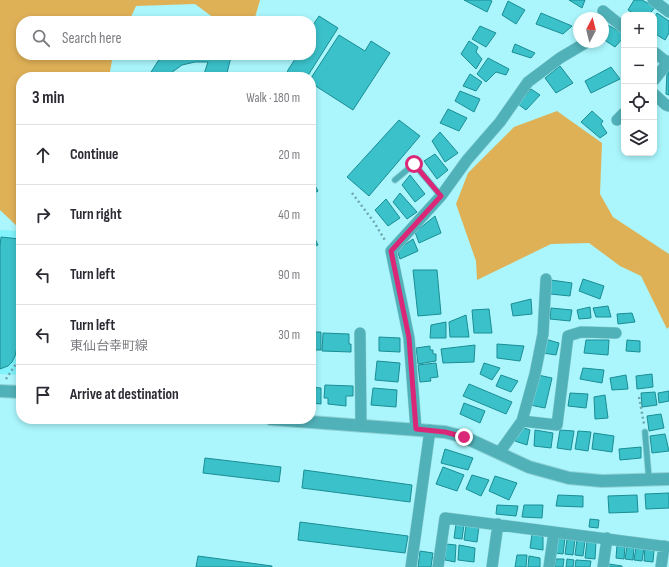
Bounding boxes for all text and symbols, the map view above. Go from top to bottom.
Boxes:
north arrow [573,12,609,48]
map controls [621,12,657,156]
button: + [621,12,657,48]
search box [16,16,316,60]
icon: search [30,27,52,49]
text: Search here [62,29,122,48]
button: − [621,48,657,84]
button: locate [621,84,657,120]
text: 3 min [32,88,65,108]
text: Walk · 180 m [246,90,300,106]
button: layers [621,120,657,156]
icon: ahead [32,144,54,166]
text: Continue [70,145,119,164]
text: 20 m [278,147,300,163]
route start [405,155,423,173]
icon: right [32,204,54,226]
text: Turn right [70,205,122,224]
text: 40 m [278,207,300,223]
icon: left [32,264,54,286]
text: Turn left [70,265,115,284]
text: 90 m [278,267,300,283]
text: Turn left [70,316,115,335]
icon: left [32,324,54,346]
text: 30 m [278,327,300,343]
text: 東仙台幸町線 [70,338,148,354]
icon: arrive [32,384,54,406]
text: Arrive at destination [70,385,179,404]
route end [455,428,473,446]

